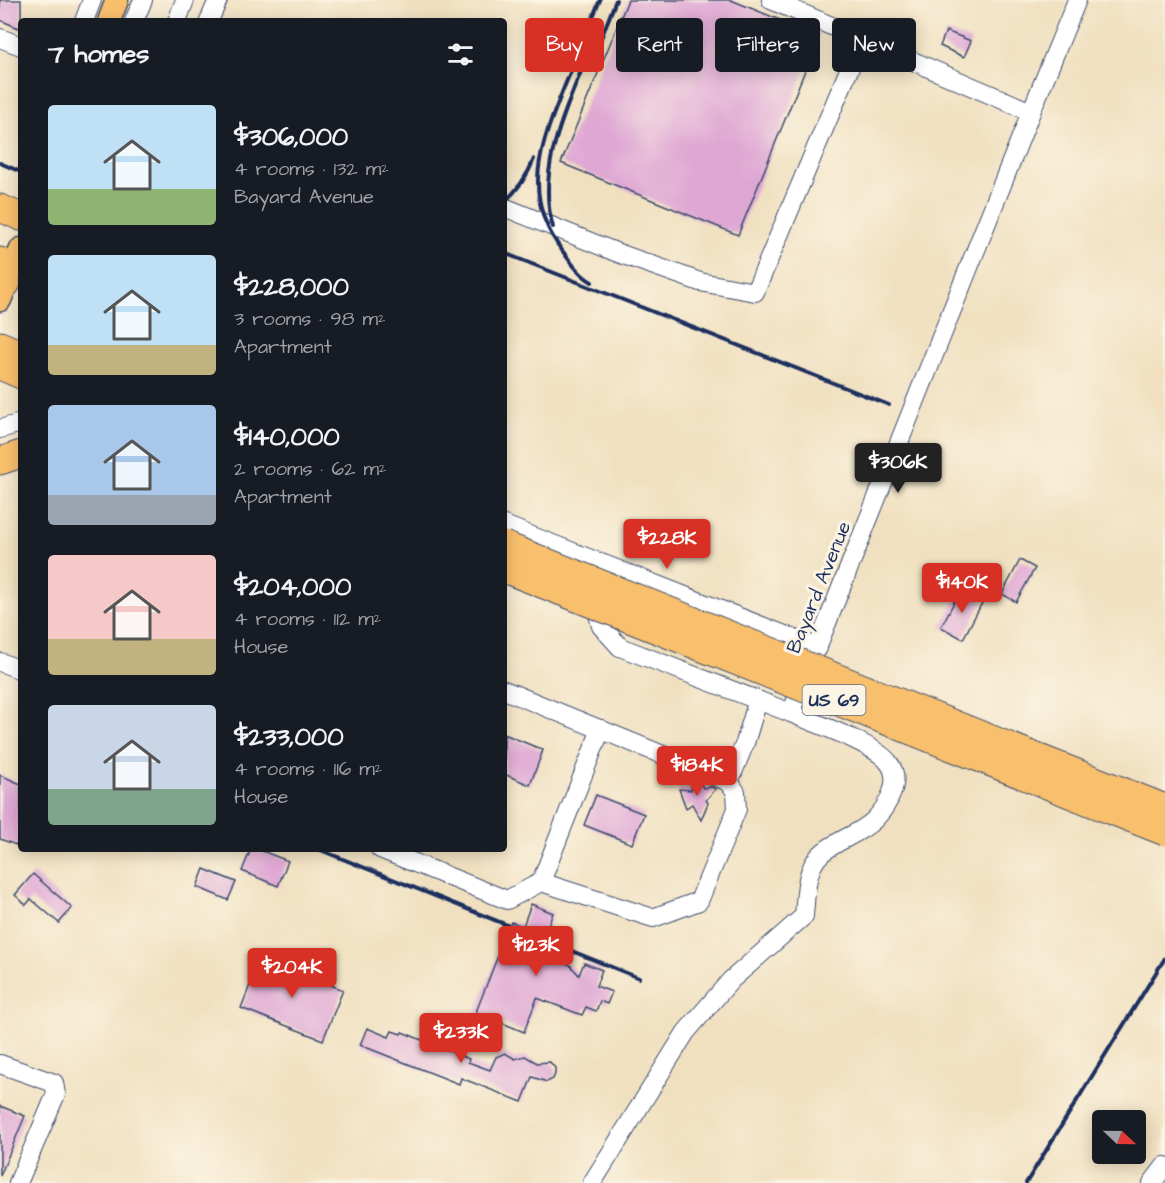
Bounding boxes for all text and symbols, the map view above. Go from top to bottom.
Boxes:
chip: Buy [525,18,604,72]
chip: Rent [616,18,703,72]
chip: Filters [715,18,820,72]
chip: New [832,18,916,72]
text: 7 homes [48,36,149,72]
icon: filters [444,38,477,71]
text: $306,000 [234,119,348,155]
icon: home [96,129,168,201]
text: 4 rooms · 132 m² [234,155,389,183]
text: Bayard Avenue [234,183,374,211]
text: $228,000 [234,269,349,305]
icon: home [96,279,168,351]
text: 3 rooms · 98 m² [234,305,386,333]
text: Apartment [234,333,332,361]
text: $140,000 [234,419,340,455]
icon: home [96,429,168,501]
pin: $306K [856,443,940,494]
text: $306K [869,448,927,476]
text: 2 rooms · 62 m² [234,455,386,483]
text: Apartment [234,483,332,511]
street label: Bayard Avenue [780,517,859,658]
pin: $228K [625,519,709,570]
text: $228K [637,524,697,552]
pin: $140K [920,563,1004,614]
text: $140K [936,568,988,596]
text: $204,000 [234,569,351,605]
icon: home [96,579,168,651]
text: 4 rooms · 112 m² [234,605,381,633]
text: House [234,633,288,661]
road number: US 69 [802,685,866,715]
text: $233,000 [234,719,344,755]
icon: home [96,729,168,801]
pin: $184K [655,746,739,797]
text: $184K [671,751,723,779]
text: 4 rooms · 116 m² [234,755,382,783]
text: House [234,783,288,811]
pin: $123K [494,926,578,977]
text: $123K [512,931,560,959]
pin: $204K [250,948,334,999]
text: $204K [262,953,322,981]
pin: $233K [419,1013,503,1064]
text: $233K [433,1018,489,1046]
north arrow [1092,1110,1146,1164]
map controls [1092,1110,1146,1164]

